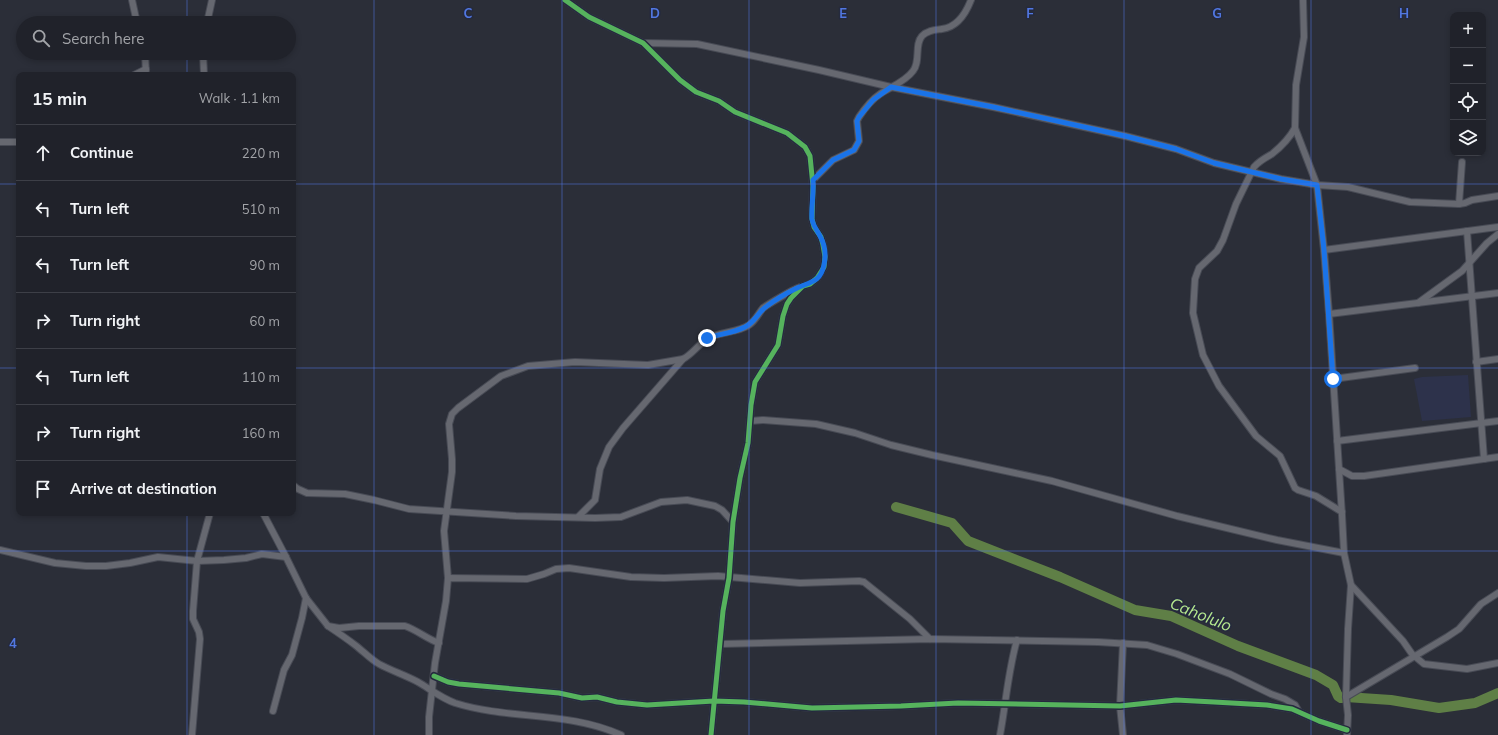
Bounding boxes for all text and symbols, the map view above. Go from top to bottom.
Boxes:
text: C [464,5,473,21]
text: D [650,5,660,21]
text: E [839,5,847,21]
text: F [1026,5,1034,21]
text: G [1212,5,1222,21]
text: H [1399,5,1409,21]
map controls [1450,12,1486,156]
button: + [1450,12,1486,48]
search box [16,16,296,60]
icon: search [30,27,52,49]
text: Search here [62,29,144,48]
button: − [1450,48,1486,84]
button: locate [1450,84,1486,120]
text: 15 min [32,88,87,109]
text: Walk · 1.1 km [199,90,280,106]
button: layers [1450,120,1486,156]
icon: ahead [32,142,54,164]
text: Continue [70,143,133,162]
text: 220 m [242,145,280,161]
icon: left [32,198,54,220]
text: Turn left [70,199,129,218]
text: 510 m [242,201,280,217]
icon: left [32,254,54,276]
text: Turn left [70,255,129,274]
text: 90 m [250,257,280,273]
icon: right [32,310,54,332]
text: Turn right [70,311,140,330]
text: 60 m [250,313,280,329]
route end [698,329,716,347]
icon: left [32,366,54,388]
text: Turn left [70,367,129,386]
text: 110 m [242,369,280,385]
route start [1324,370,1342,388]
icon: right [32,422,54,444]
text: Turn right [70,423,140,442]
text: 160 m [242,425,280,441]
icon: arrive [32,478,54,500]
text: Arrive at destination [70,479,217,498]
water label: Caholulo [1167,593,1235,635]
text: 4 [9,635,17,651]

